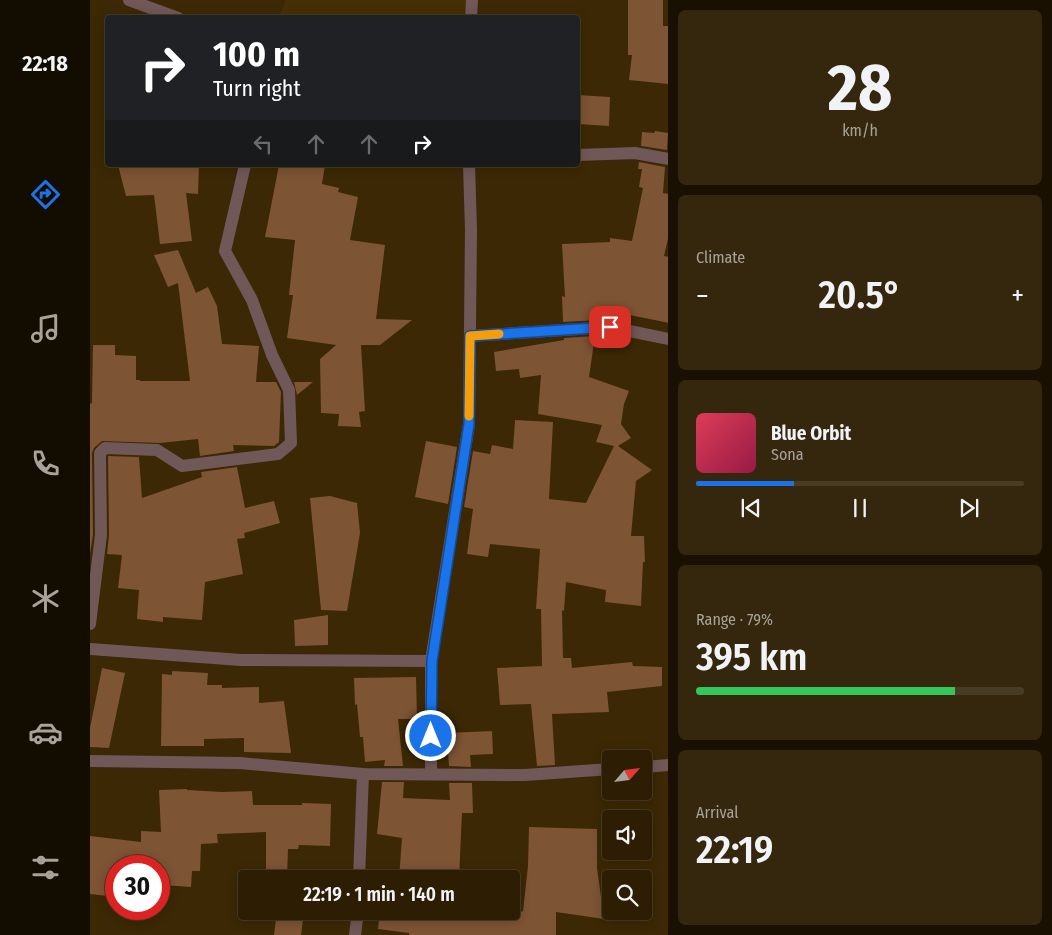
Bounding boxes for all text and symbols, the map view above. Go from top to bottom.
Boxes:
text: 100 m [213,33,300,75]
icon: right [130,35,195,100]
text: 28 [828,49,892,127]
text: 22:18 [22,50,68,77]
text: Turn right [213,75,301,102]
text: km/h [842,121,878,140]
icon: left [249,130,277,158]
icon: ahead [302,130,330,158]
icon: ahead [355,130,383,158]
icon: right [408,130,436,158]
icon: directions [28,177,63,212]
text: Climate [696,248,745,267]
text: 20.5° [819,272,901,318]
text: − [696,279,709,312]
text: + [1011,279,1024,312]
pin [589,306,631,348]
icon: music [28,311,63,346]
icon: arrive [596,313,624,341]
text: Blue Orbit [771,422,851,445]
text: Sona [771,445,804,464]
icon: phone [28,446,63,481]
icon: previous [737,494,765,522]
icon: pause [846,494,874,522]
icon: next [955,494,983,522]
icon: climate [28,581,63,616]
text: Range · 79% [696,610,773,629]
text: 395 km [696,634,807,680]
position arrow [404,709,456,761]
icon: car [28,715,63,750]
north arrow [602,750,652,800]
map controls [602,750,652,920]
text: Arrival [696,803,738,822]
button: sound [602,810,652,860]
text: 22:19 [696,827,773,873]
icon: filters [28,850,63,885]
speed limit sign: 30 [105,855,170,920]
button: search [602,870,652,920]
text: 22:19 · 1 min · 140 m [303,883,455,906]

